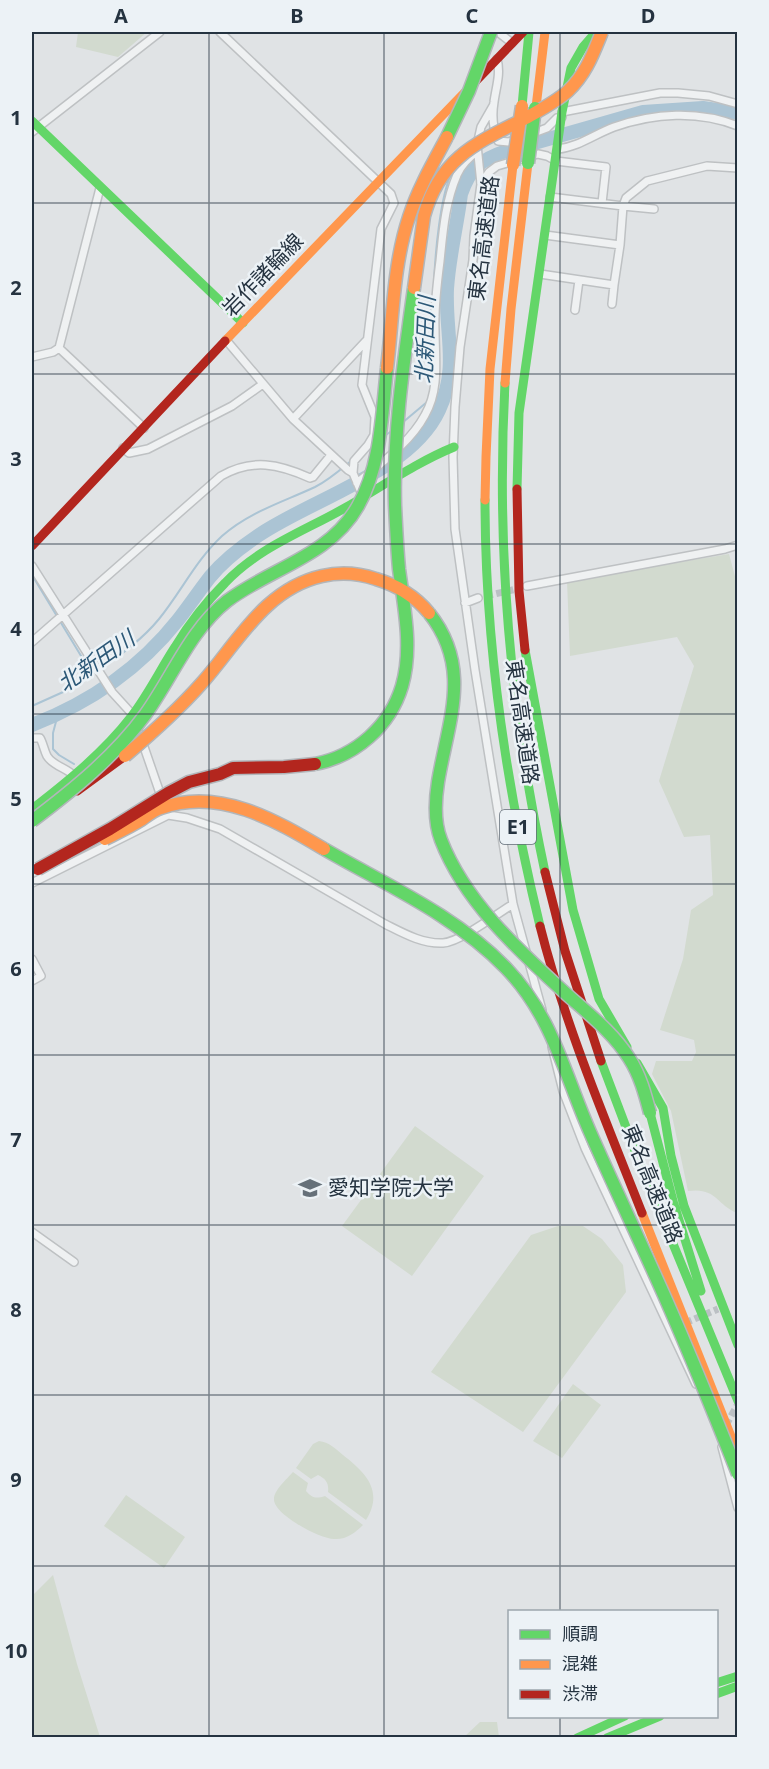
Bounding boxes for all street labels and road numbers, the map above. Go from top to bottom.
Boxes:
street label: 東名高速道路 [461,174,505,302]
street label: 岩作諸輪線 [216,227,309,322]
street label: 東名高速道路 [500,658,546,786]
road number: E1 [500,810,536,844]
street label: 東名高速道路 [616,1120,690,1247]

